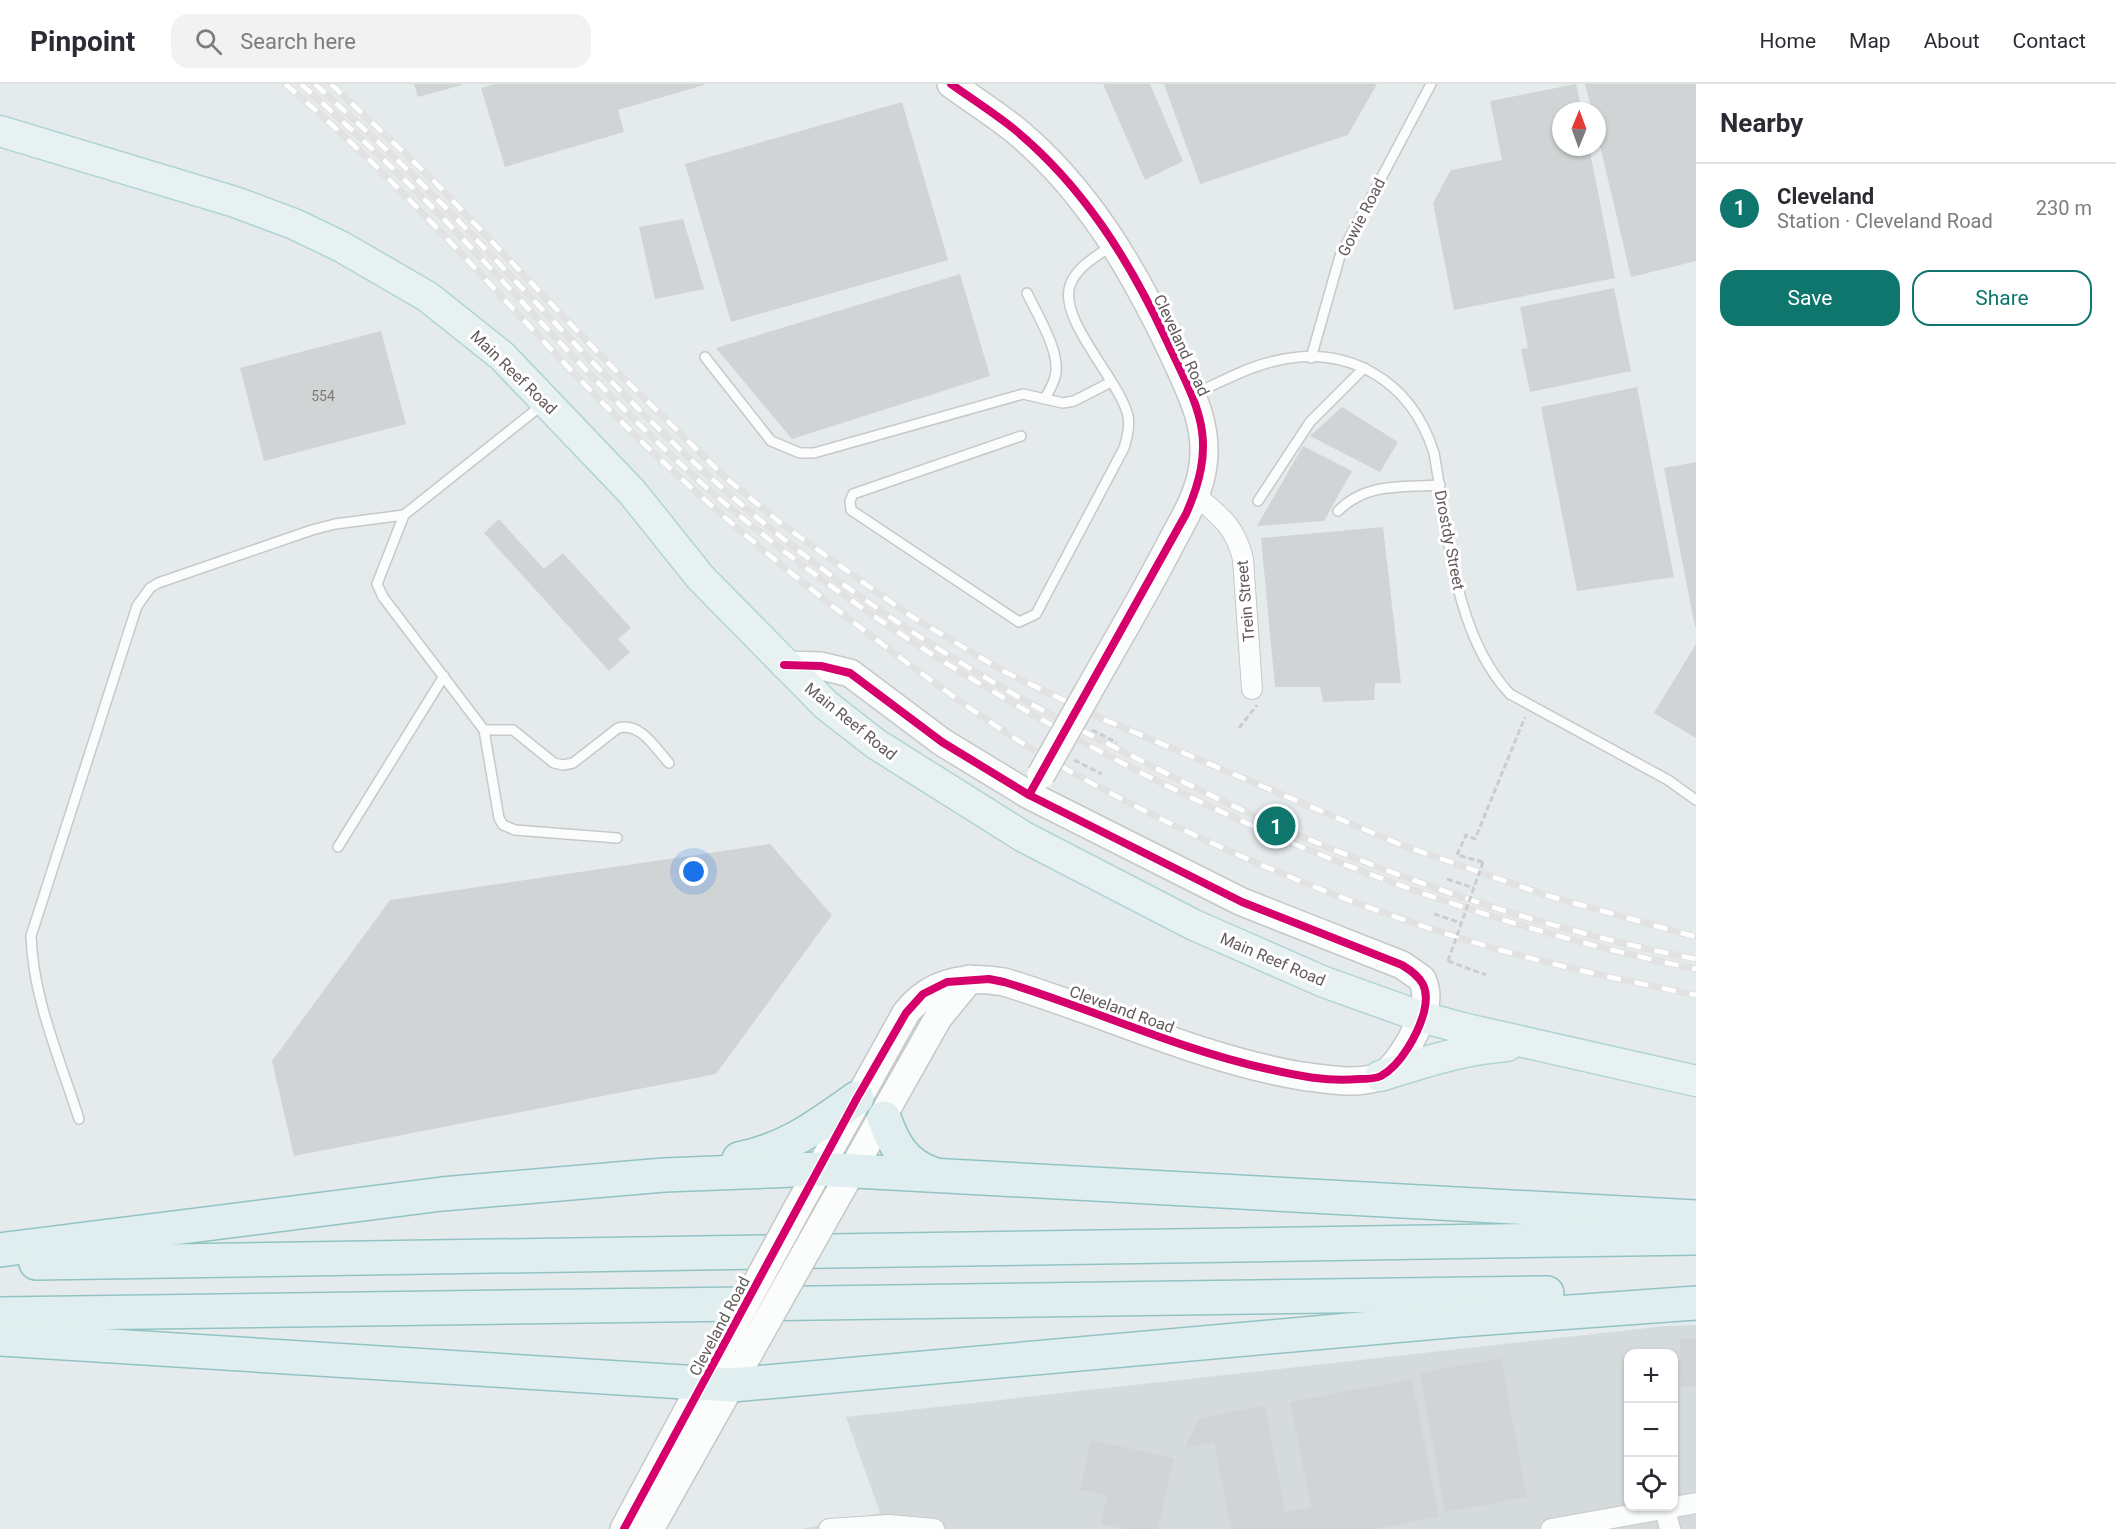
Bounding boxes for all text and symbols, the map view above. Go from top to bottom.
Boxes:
search box [171,14,591,68]
text: Pinpoint [30,25,135,58]
icon: search [192,25,225,58]
text: Search here [240,29,356,54]
text: Home [1760,29,1816,53]
text: Map [1849,29,1891,53]
text: About [1924,29,1980,53]
text: Contact [2013,29,2086,53]
north arrow [1552,102,1606,156]
text: Nearby [1720,108,1803,138]
street label: Gowie Road [1334,175,1389,259]
text: Cleveland [1777,184,1874,209]
text: 1 [1734,196,1745,220]
text: 230 m [2036,196,2092,220]
text: Station · Cleveland Road [1777,209,1993,233]
button: Save [1720,270,1900,326]
button: Share [1912,270,2092,326]
street label: Cleveland Road [1150,291,1213,399]
street label: Main Reef Road [467,326,561,418]
house number: 554 [311,388,335,404]
street label: Drostdy Street [1431,489,1468,592]
street label: Trein Street [1232,559,1259,642]
street label: Main Reef Road [801,679,900,764]
pin: 1 [1256,804,1296,848]
your location [679,857,708,886]
street label: Main Reef Road [1217,929,1328,990]
street label: Cleveland Road [1067,982,1177,1037]
street label: Cleveland Road [685,1273,754,1379]
map controls [1624,1349,1678,1511]
button: + [1624,1349,1678,1403]
button: − [1624,1403,1678,1457]
button: locate [1624,1457,1678,1511]

